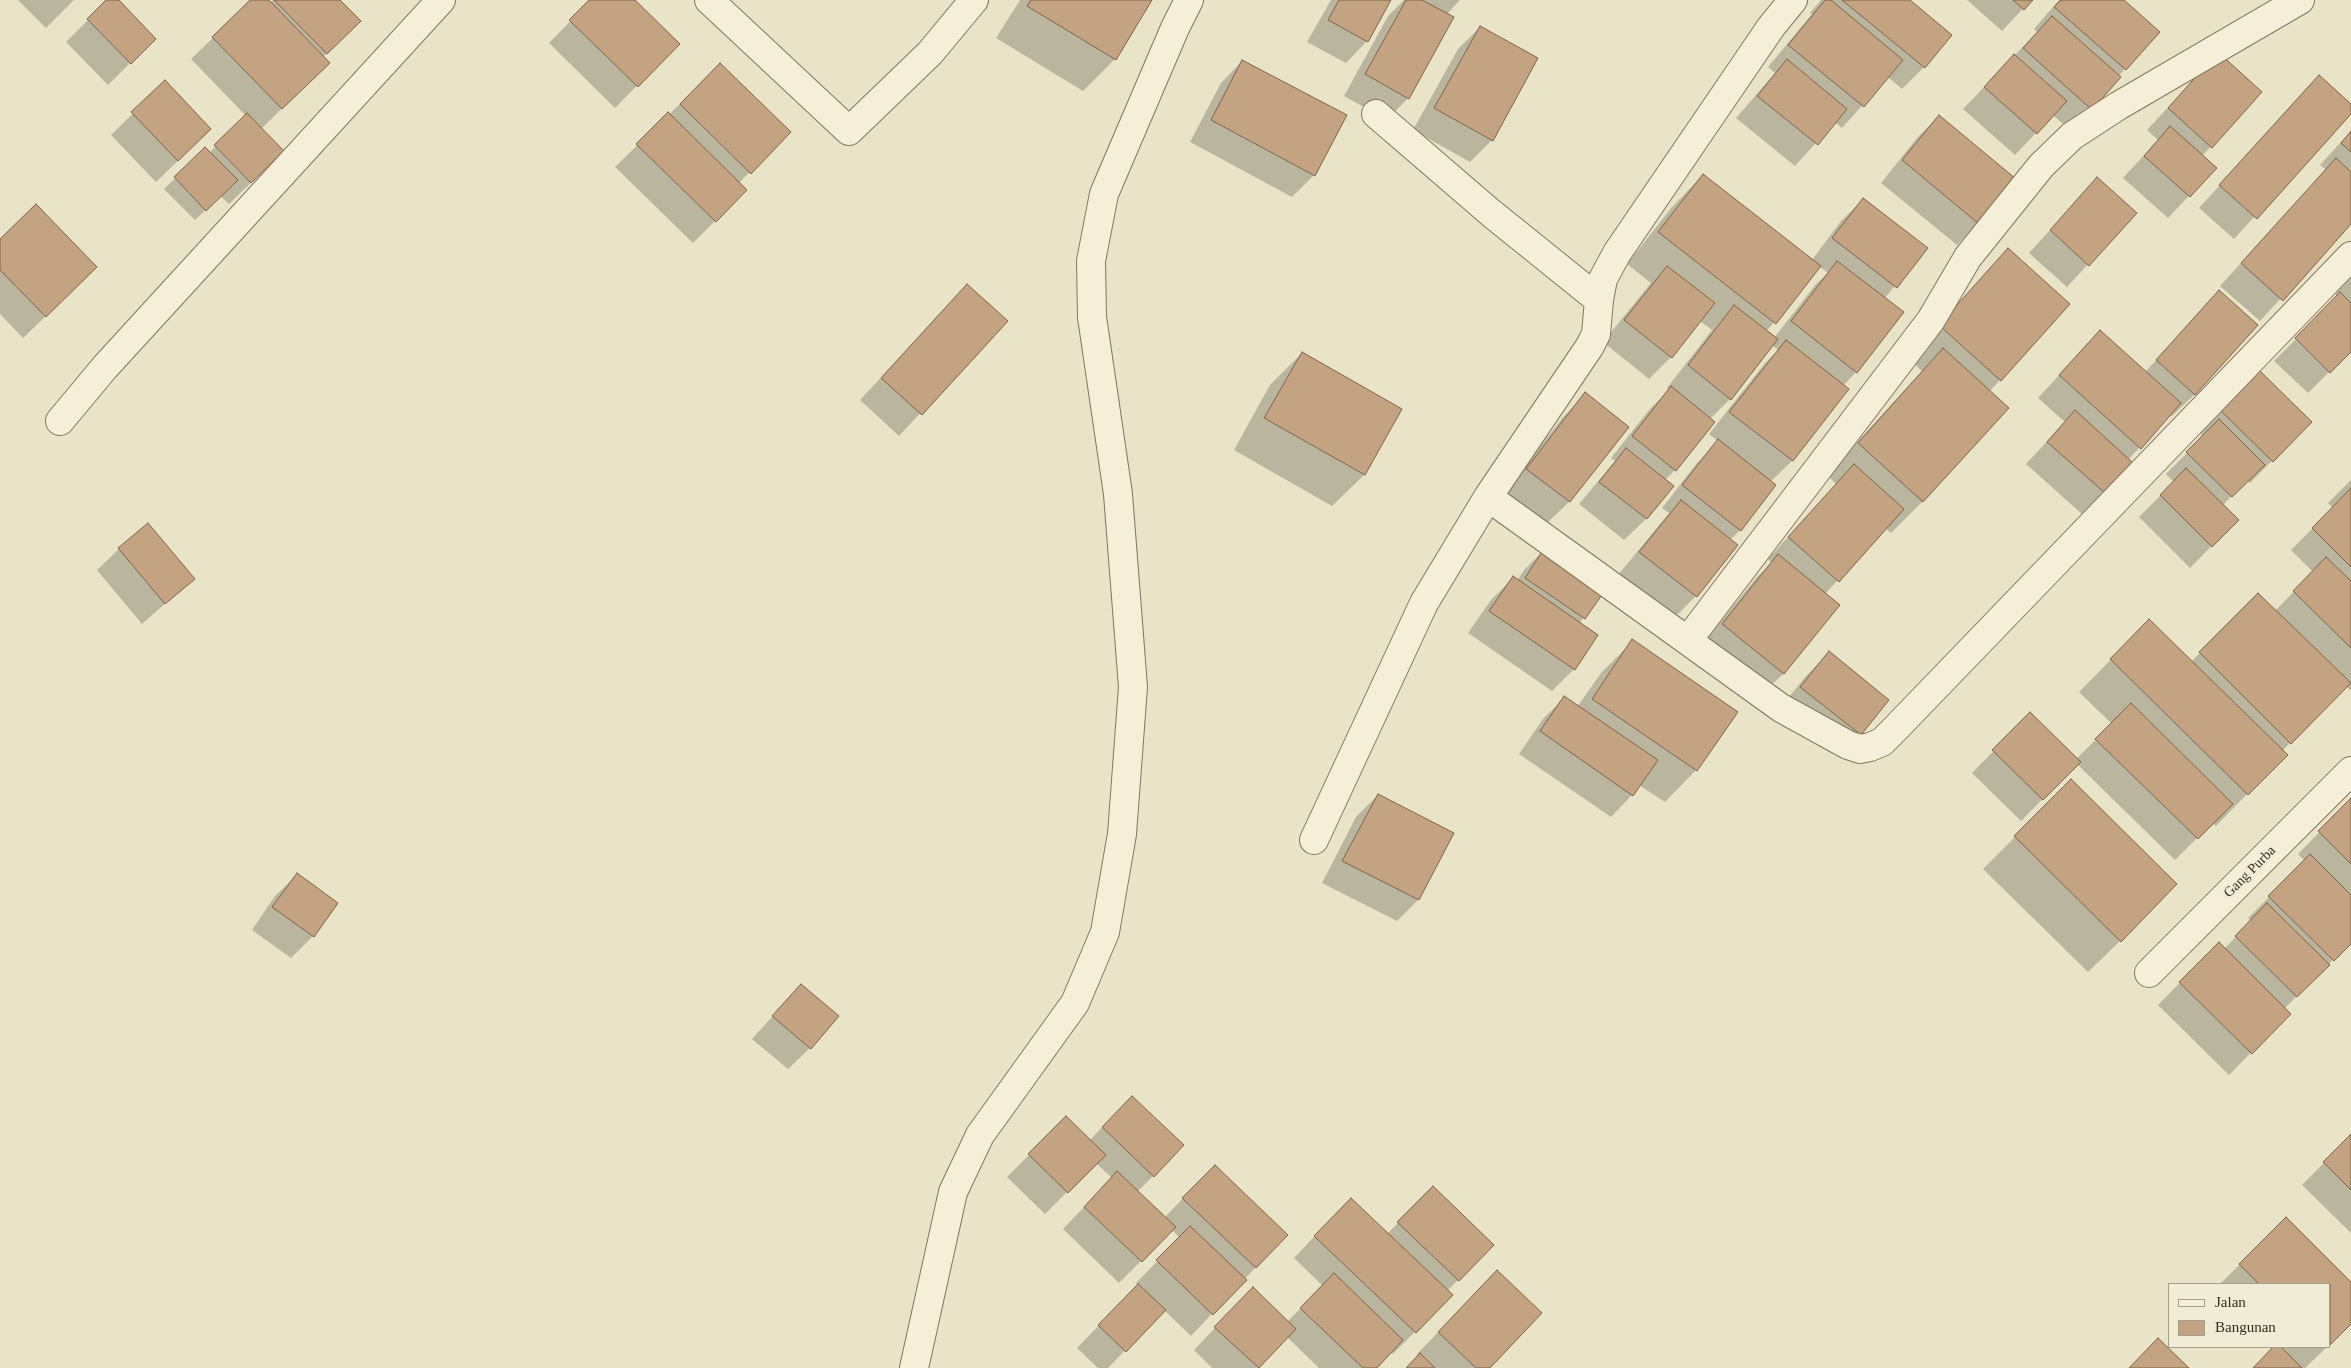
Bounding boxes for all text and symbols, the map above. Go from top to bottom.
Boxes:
street label: Gang Purba [2221,843,2279,901]
legend [2168,1283,2331,1348]
text: Jalan [2215,1294,2246,1310]
text: Bangunan [2215,1319,2276,1335]

